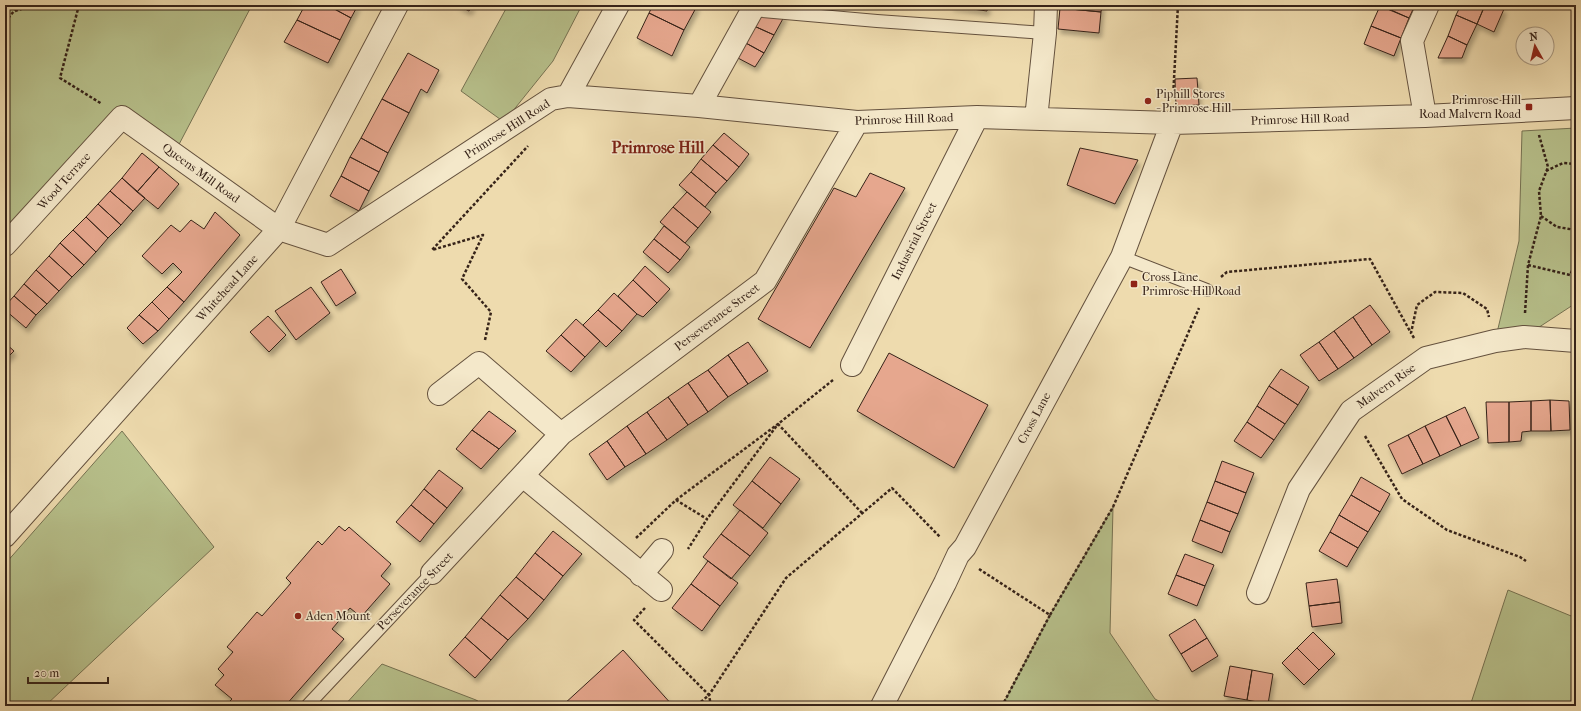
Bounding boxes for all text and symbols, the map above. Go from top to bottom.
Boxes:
north arrow [1515,26,1555,66]
text: N [1529,29,1539,44]
place label: Piphill Stores - Primrose Hill [1156,87,1232,115]
place label: Primrose Hill Road Malvern Road [1419,93,1522,121]
street label: Primrose Hill Road [462,96,553,162]
marker: Piphill Stores - Primrose Hill [1143,96,1153,106]
marker: Primrose Hill Road Malvern Road [1524,102,1534,112]
street label: Primrose Hill Road [854,110,954,128]
street label: Primrose Hill Road [1250,110,1350,128]
district label: Primrose Hill [612,138,705,157]
street label: Queens Mill Road [160,140,243,206]
street label: Wood Terrace [34,149,93,213]
street label: Industrial Street [888,199,940,282]
street label: Whitehead Lane [193,252,261,325]
place label: Cross Lane Primrose Hill Road [1142,270,1241,298]
marker: Cross Lane Primrose Hill Road [1129,279,1139,289]
street label: Perseverance Street [672,280,763,354]
street label: Malvern Rise [1354,361,1418,411]
street label: Cross Lane [1015,390,1053,446]
street label: Perseverance Street [374,549,456,633]
place label: Aden Mount [305,609,371,623]
marker: Aden Mount [293,611,303,621]
scale bar [28,659,108,685]
text: 20 m [34,666,59,680]

